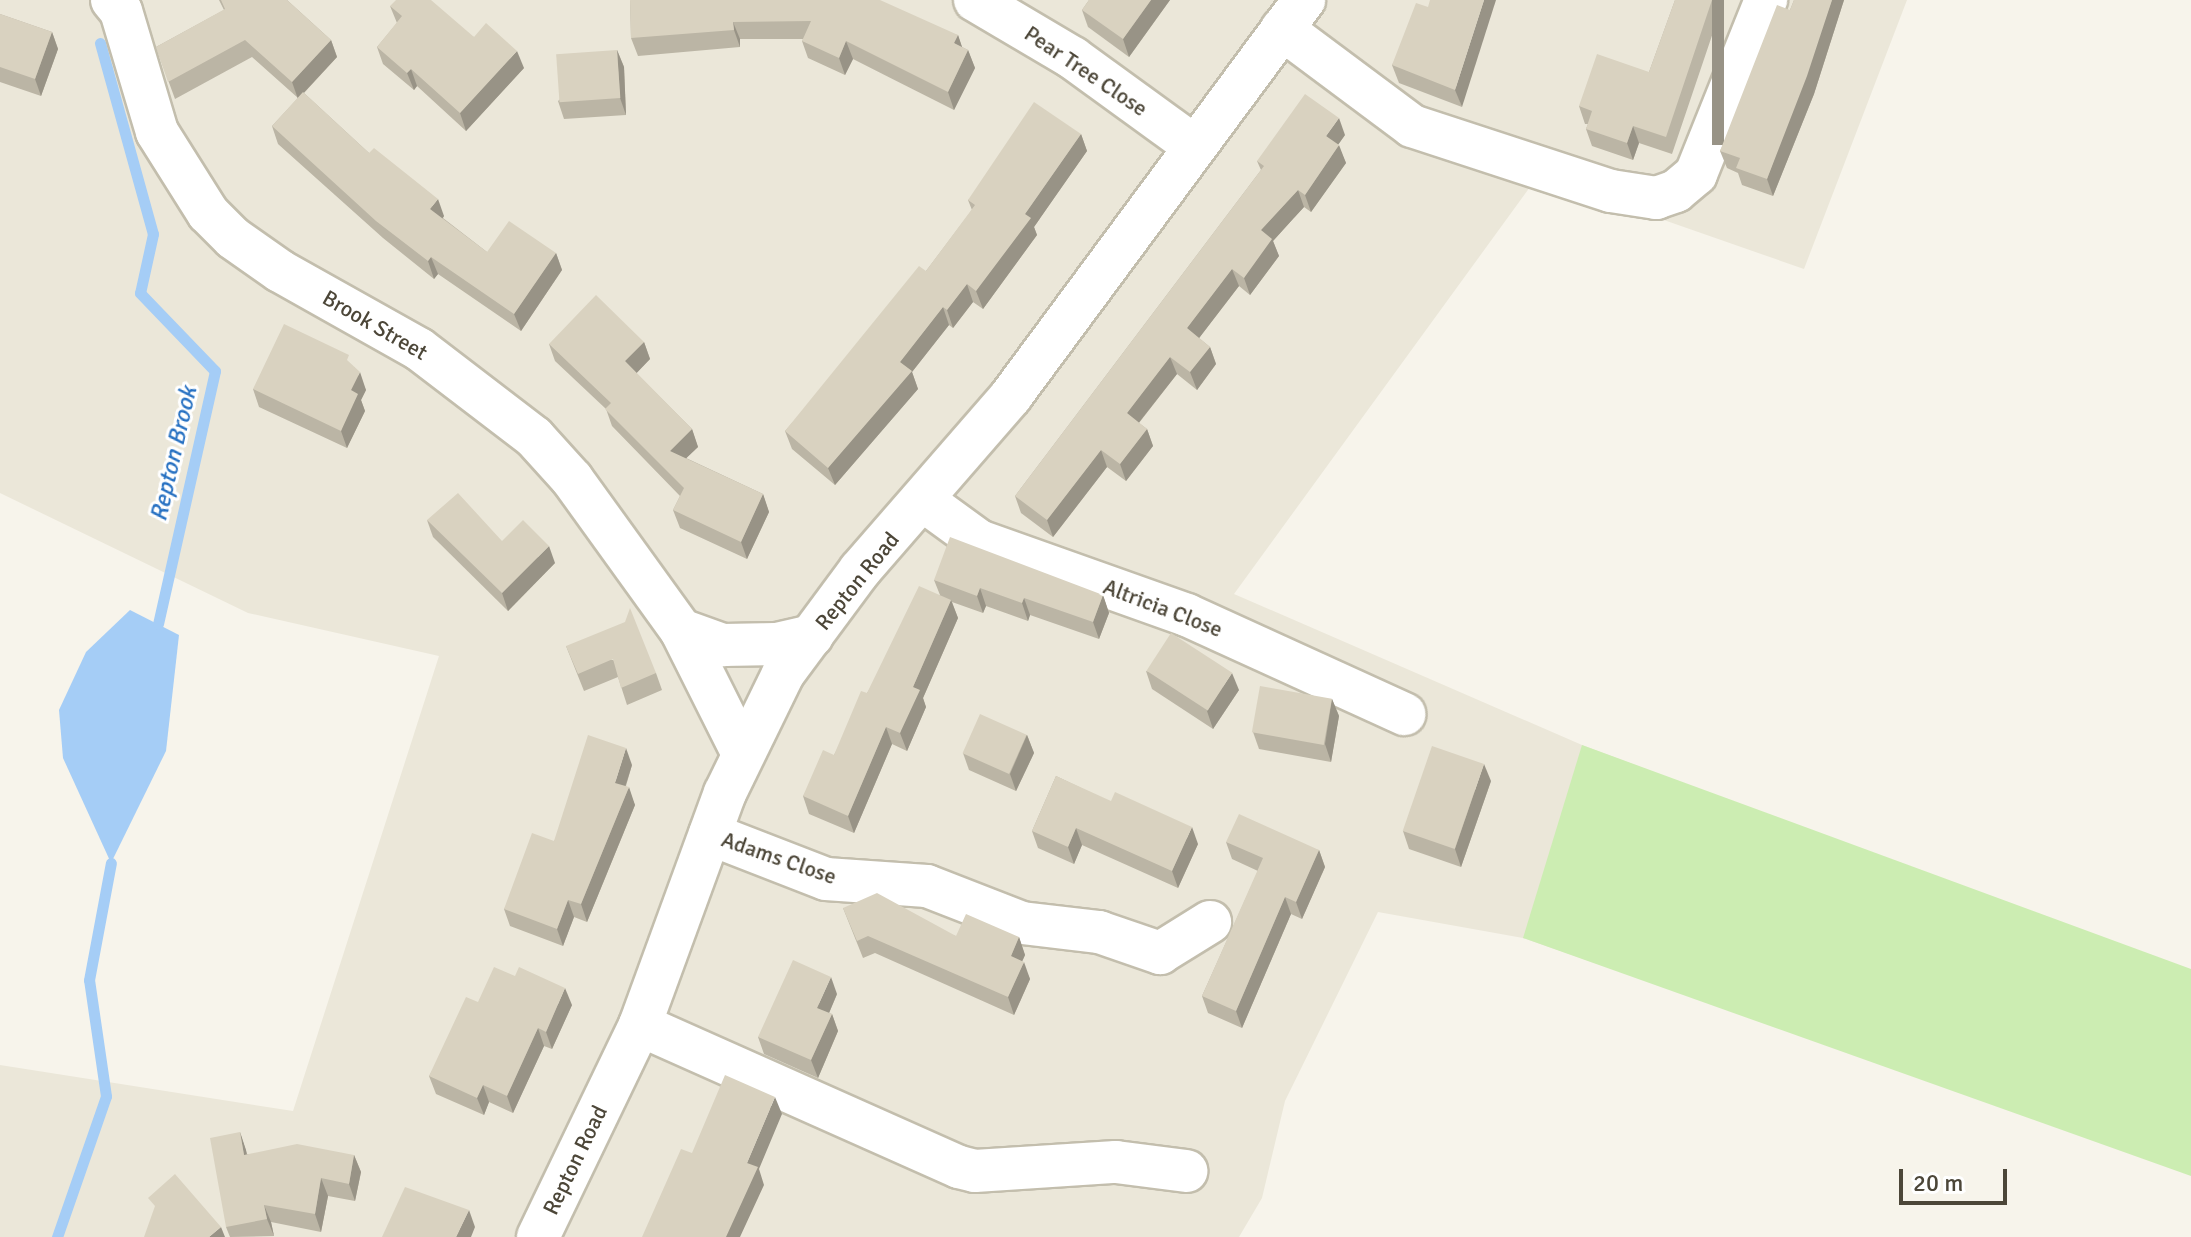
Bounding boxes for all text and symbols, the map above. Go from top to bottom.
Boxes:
street label: Pear Tree Close [1019,20,1153,122]
street label: Brook Street [318,284,432,366]
water label: Repton Brook [145,384,203,524]
street label: Repton Road [809,527,905,635]
street label: Altricia Close [1100,573,1226,643]
street label: Adams Close [718,826,840,890]
street label: Repton Road [537,1101,613,1219]
scale bar [1903,1153,2011,1203]
text: 20 m [1913,1168,1963,1198]

